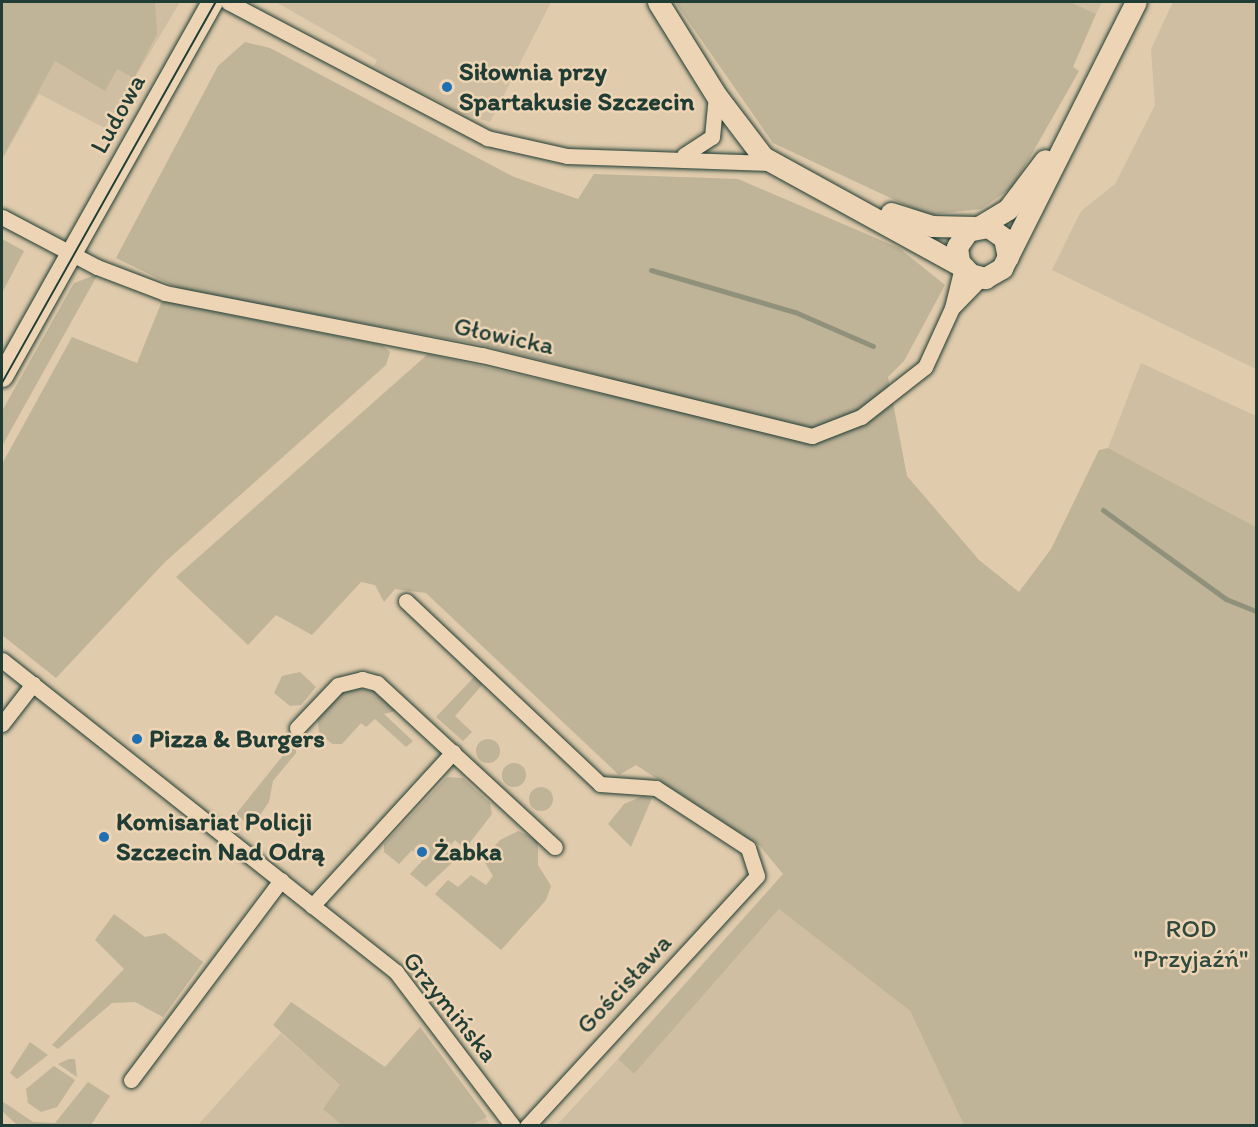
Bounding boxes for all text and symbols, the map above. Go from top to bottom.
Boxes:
place label: Siłownia przy Spartakusie Szczecin [459,56,693,118]
street label: Ludowa [84,69,152,159]
marker: Siłownia przy Spartakusie Szczecin [440,80,454,94]
street label: Głowicka [451,310,557,362]
place label: Pizza & Burgers [149,723,325,755]
marker: Pizza & Burgers [130,732,144,746]
place label: Komisariat Policji Szczecin Nad Odrą [116,806,325,868]
marker: Komisariat Policji Szczecin Nad Odrą [97,830,111,844]
place label: Żabka [434,836,502,868]
marker: Żabka [415,845,429,859]
park label: ROD "Przyjaźń" [1134,913,1248,975]
street label: Gościsława [570,927,678,1041]
street label: Grzymińska [396,945,504,1069]

